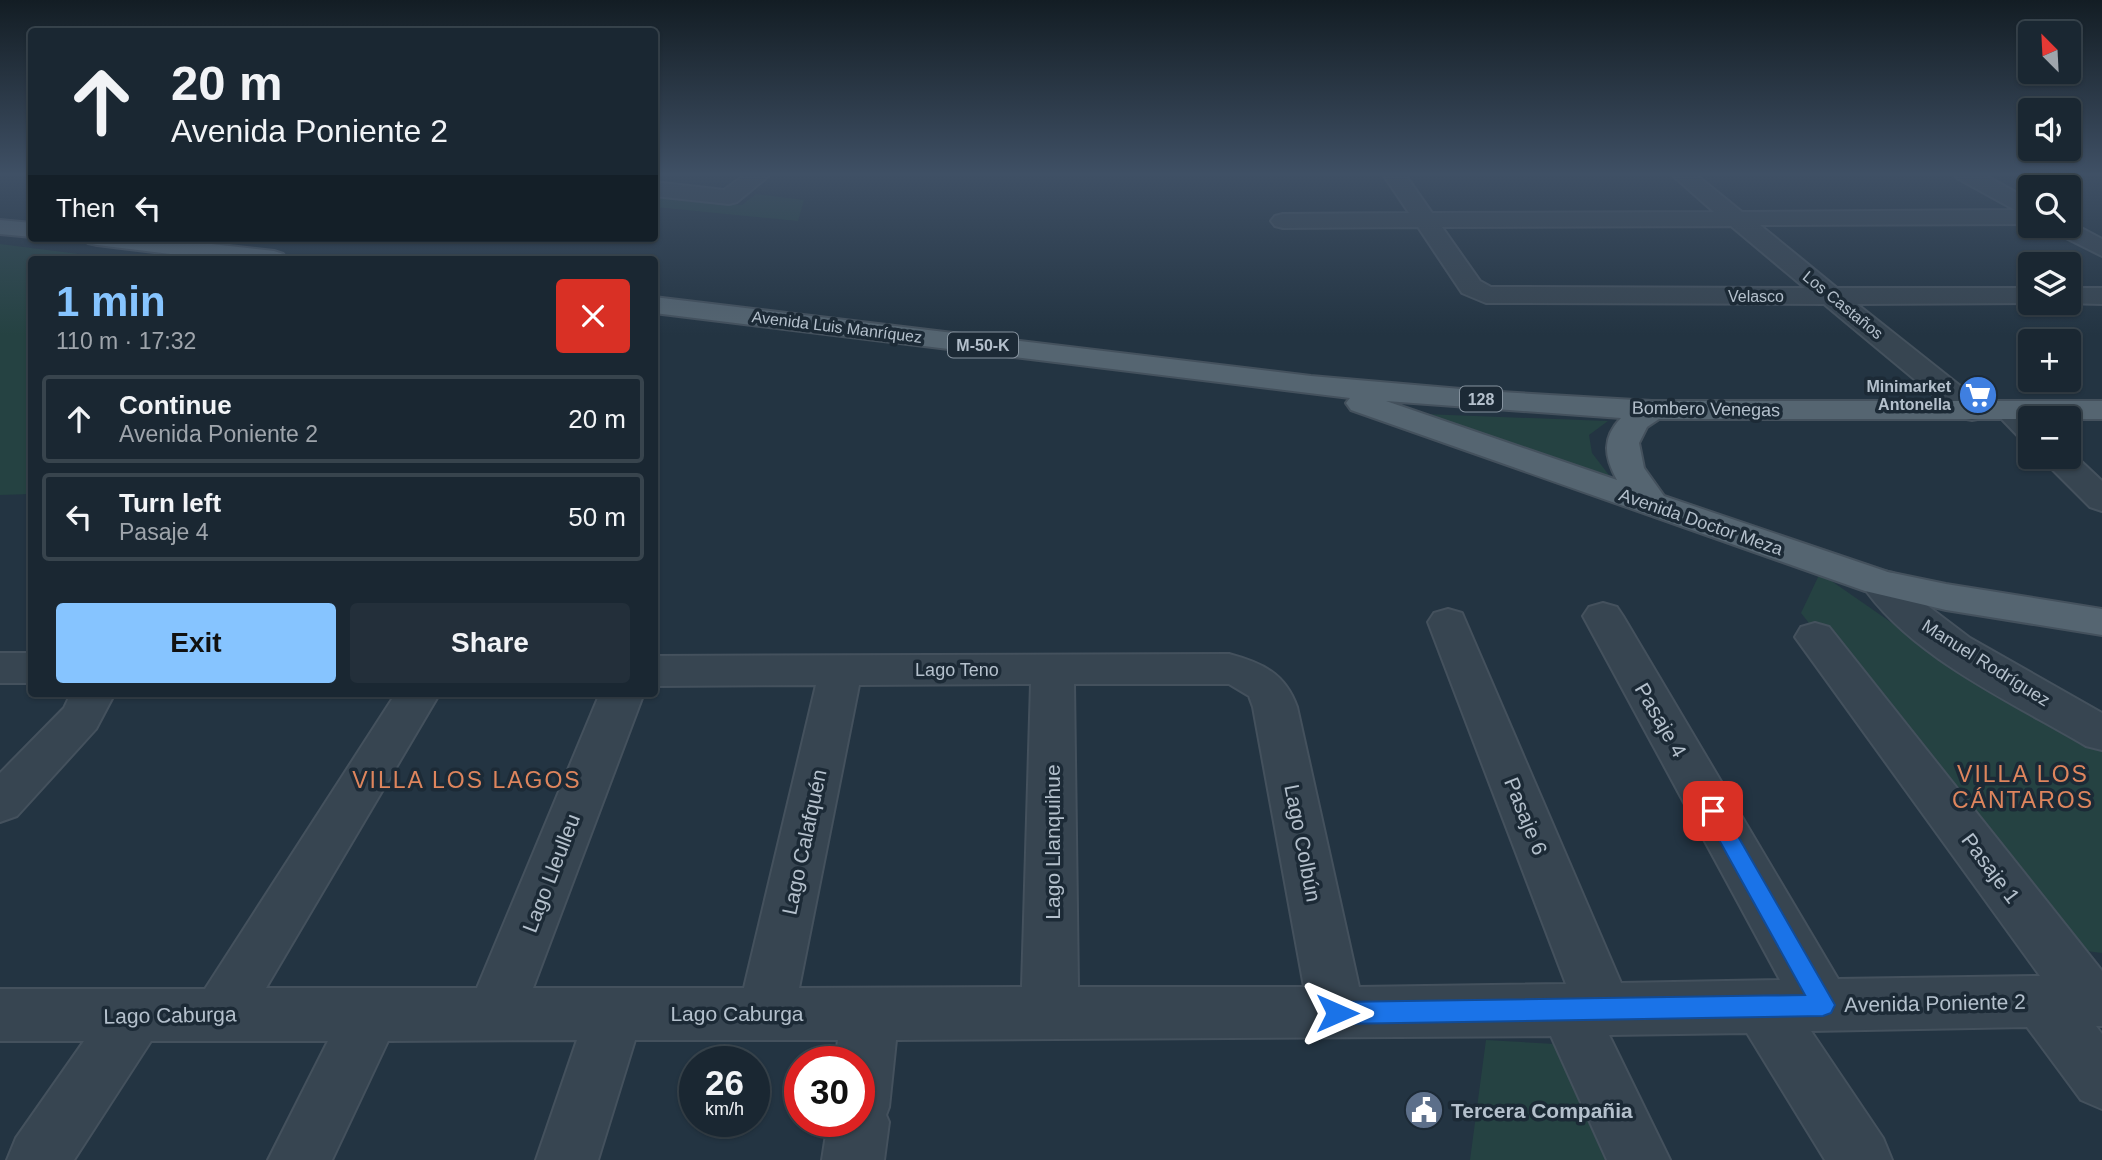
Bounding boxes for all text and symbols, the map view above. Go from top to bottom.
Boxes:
north arrow [2018,21,2081,84]
map controls [2018,21,2081,469]
icon: ahead [56,56,147,147]
text: 20 m [171,56,283,110]
button: sound [2018,98,2081,161]
text: Avenida Poniente 2 [171,113,448,149]
button: search [2018,175,2081,238]
icon: left [129,189,167,227]
text: Then [56,193,115,223]
button: layers [2018,252,2081,315]
street label: Los Castaños [1800,268,1886,342]
text: 1 min [56,278,166,325]
button: close [556,279,630,353]
street label: Velasco [1728,288,1784,305]
street label: Avenida Luis Manríquez [751,308,923,346]
text: 110 m · 17:32 [56,328,196,354]
button: + [2018,329,2081,392]
road number: M-50-K [948,332,1018,358]
supermarket icon: Minimarket Antonella [1957,374,1999,416]
place label: Minimarket Antonella [1867,378,1952,413]
road number: 128 [1460,386,1502,412]
text: Continue [119,390,232,420]
street label: Bombero Venegas [1632,398,1780,420]
icon: ahead [60,400,98,438]
text: 20 m [568,404,626,434]
button: − [2018,406,2081,469]
text: Avenida Poniente 2 [119,421,318,447]
street label: Avenida Doctor Meza [1617,485,1786,560]
text: Turn left [119,488,221,518]
icon: left [60,498,98,536]
text: 50 m [568,502,626,532]
text: Pasaje 4 [119,519,209,545]
button: Exit [56,603,336,683]
button: Share [350,603,630,683]
street label: Manuel Rodríguez [1918,616,2054,710]
street label: Lago Teno [915,660,999,680]
street label: Pasaje 4 [1631,679,1692,761]
district label: VILLA LOS CÁNTAROS [1952,761,2094,813]
street label: Lago Llanquihue [1041,764,1064,920]
district label: VILLA LOS LAGOS [352,767,582,793]
street label: Lago Calafquén [777,767,831,917]
street label: Pasaje 6 [1500,774,1552,858]
pin [1683,781,1743,841]
street label: Lago Colbún [1280,782,1326,904]
icon: arrive [1694,792,1732,830]
street label: Lago Lleulleu [518,811,584,935]
street label: Pasaje 1 [1957,828,2025,908]
position arrow [1300,976,1374,1050]
street label: Avenida Poniente 2 [1844,990,2026,1016]
street label: Lago Caburga [103,1002,237,1028]
street label: Lago Caburga [670,1002,804,1025]
speed limit sign: 30 [784,1046,875,1137]
text: 26 [705,1063,744,1102]
public building icon: Tercera Compañia [1403,1089,1445,1131]
text: km/h [705,1099,744,1119]
place label: Tercera Compañia [1451,1099,1633,1122]

